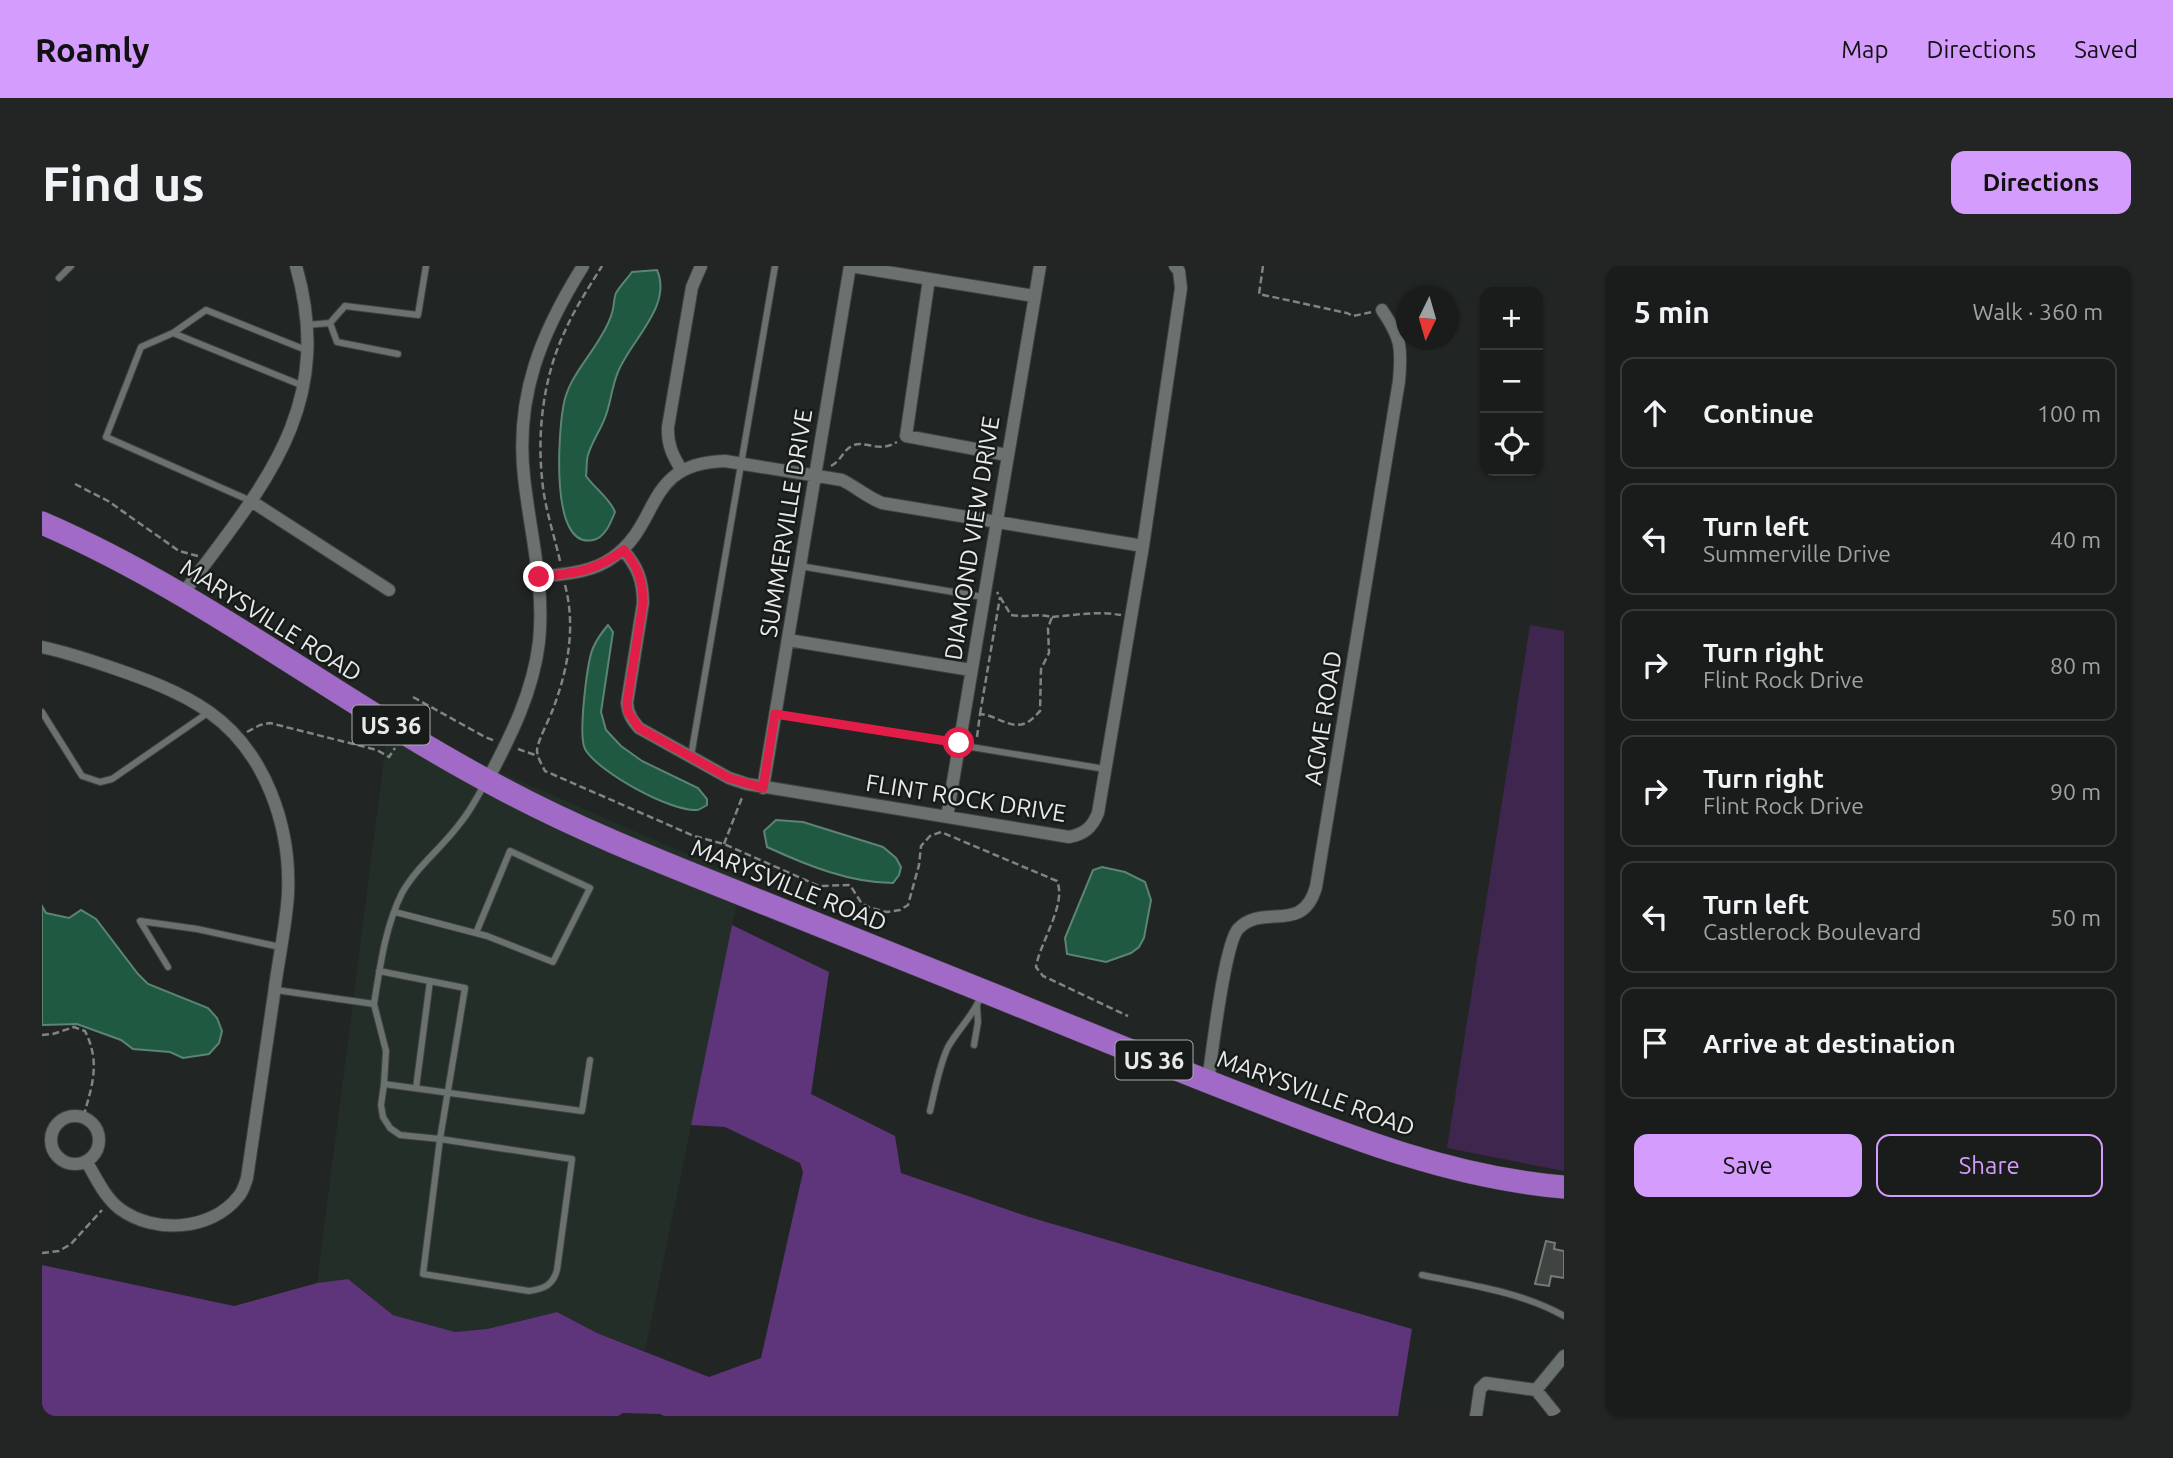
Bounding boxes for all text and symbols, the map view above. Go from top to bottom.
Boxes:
text: Roamly [35,31,149,68]
text: Map [1841,36,1888,63]
text: Directions [1926,36,2036,63]
text: Saved [2074,36,2138,63]
button: Directions [1951,151,2131,214]
text: Find us [42,155,205,210]
north arrow [1396,287,1459,350]
map controls [1480,287,1543,476]
button: + [1480,287,1543,350]
text: 5 min [1634,295,1710,329]
text: Walk · 360 m [1972,299,2103,324]
button: − [1480,350,1543,413]
icon: ahead [1636,394,1674,432]
text: Continue [1703,399,1814,428]
text: 100 m [2037,401,2101,426]
street label: SUMMERVILLE DRIVE [755,407,817,639]
button: locate [1480,413,1543,476]
street label: DIAMOND VIEW DRIVE [939,414,1005,662]
text: Turn left [1703,512,1809,541]
icon: left [1636,520,1674,558]
text: 40 m [2050,527,2101,552]
text: Summerville Drive [1703,541,1891,566]
street label: MARYSVILLE ROAD [176,553,366,687]
route end [523,561,554,592]
text: Turn right [1703,638,1824,667]
icon: right [1636,646,1674,684]
street label: ACME ROAD [1299,649,1347,787]
text: 80 m [2050,653,2101,678]
text: Flint Rock Drive [1703,667,1864,692]
road number: US 36 [352,706,430,744]
route start [943,727,974,758]
text: Turn right [1703,764,1824,793]
street label: FLINT ROCK DRIVE [864,769,1068,827]
icon: right [1636,772,1674,810]
text: 90 m [2050,779,2101,804]
text: Flint Rock Drive [1703,793,1864,818]
street label: MARYSVILLE ROAD [687,833,891,937]
text: Turn left [1703,890,1809,919]
icon: left [1636,898,1674,936]
text: 50 m [2050,905,2101,930]
text: Castlerock Boulevard [1703,919,1922,944]
icon: arrive [1636,1024,1674,1062]
text: Arrive at destination [1703,1029,1956,1058]
road number: US 36 [1116,1040,1192,1080]
street label: MARYSVILLE ROAD [1214,1045,1418,1141]
button: Save [1634,1134,1862,1197]
button: Share [1876,1134,2103,1197]

